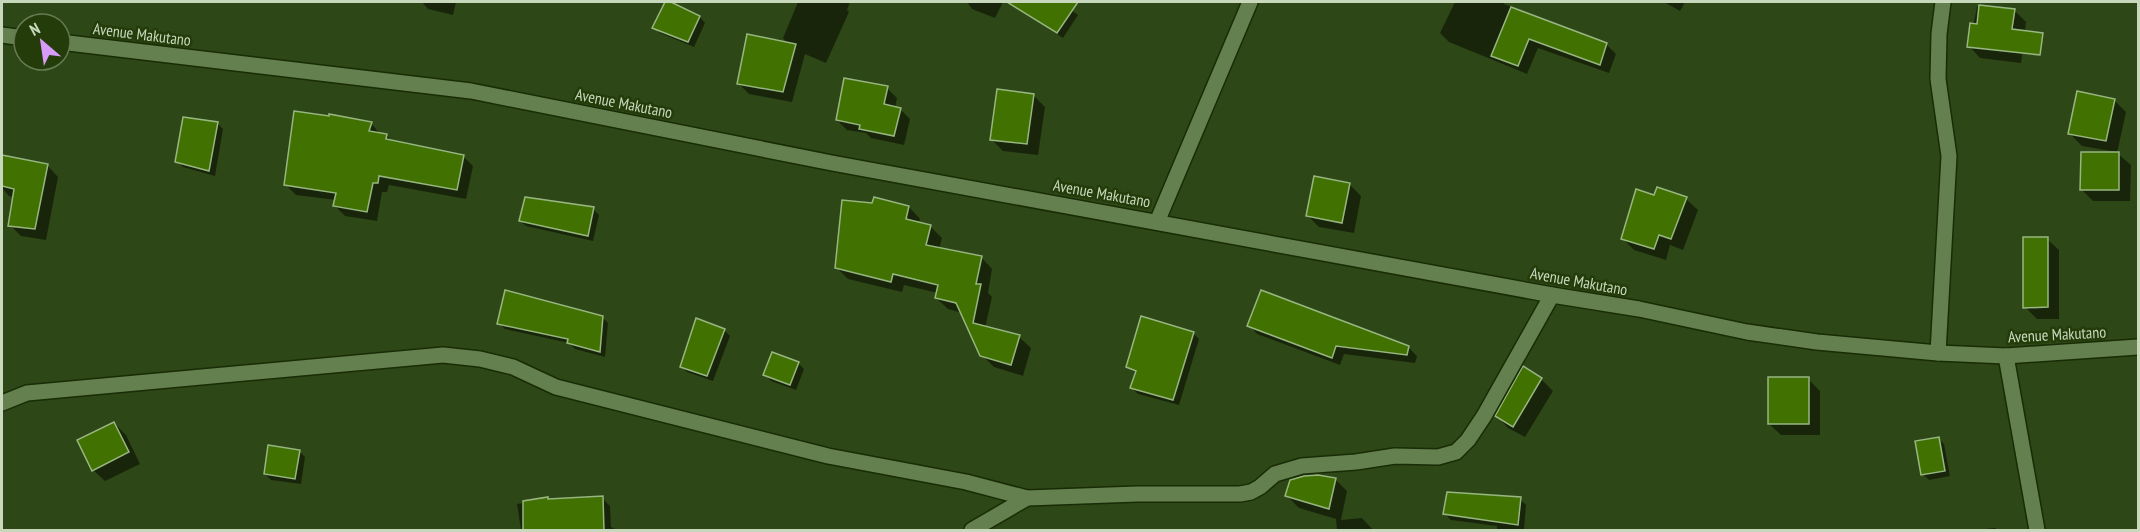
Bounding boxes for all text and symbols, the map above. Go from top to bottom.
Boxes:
north arrow [12,12,72,72]
text: N [26,18,43,40]
street label: Avenue Makutano [92,18,192,50]
street label: Avenue Makutano [574,84,674,122]
street label: Avenue Makutano [1052,175,1152,211]
street label: Avenue Makutano [1529,263,1629,299]
street label: Avenue Makutano [2007,321,2107,347]

